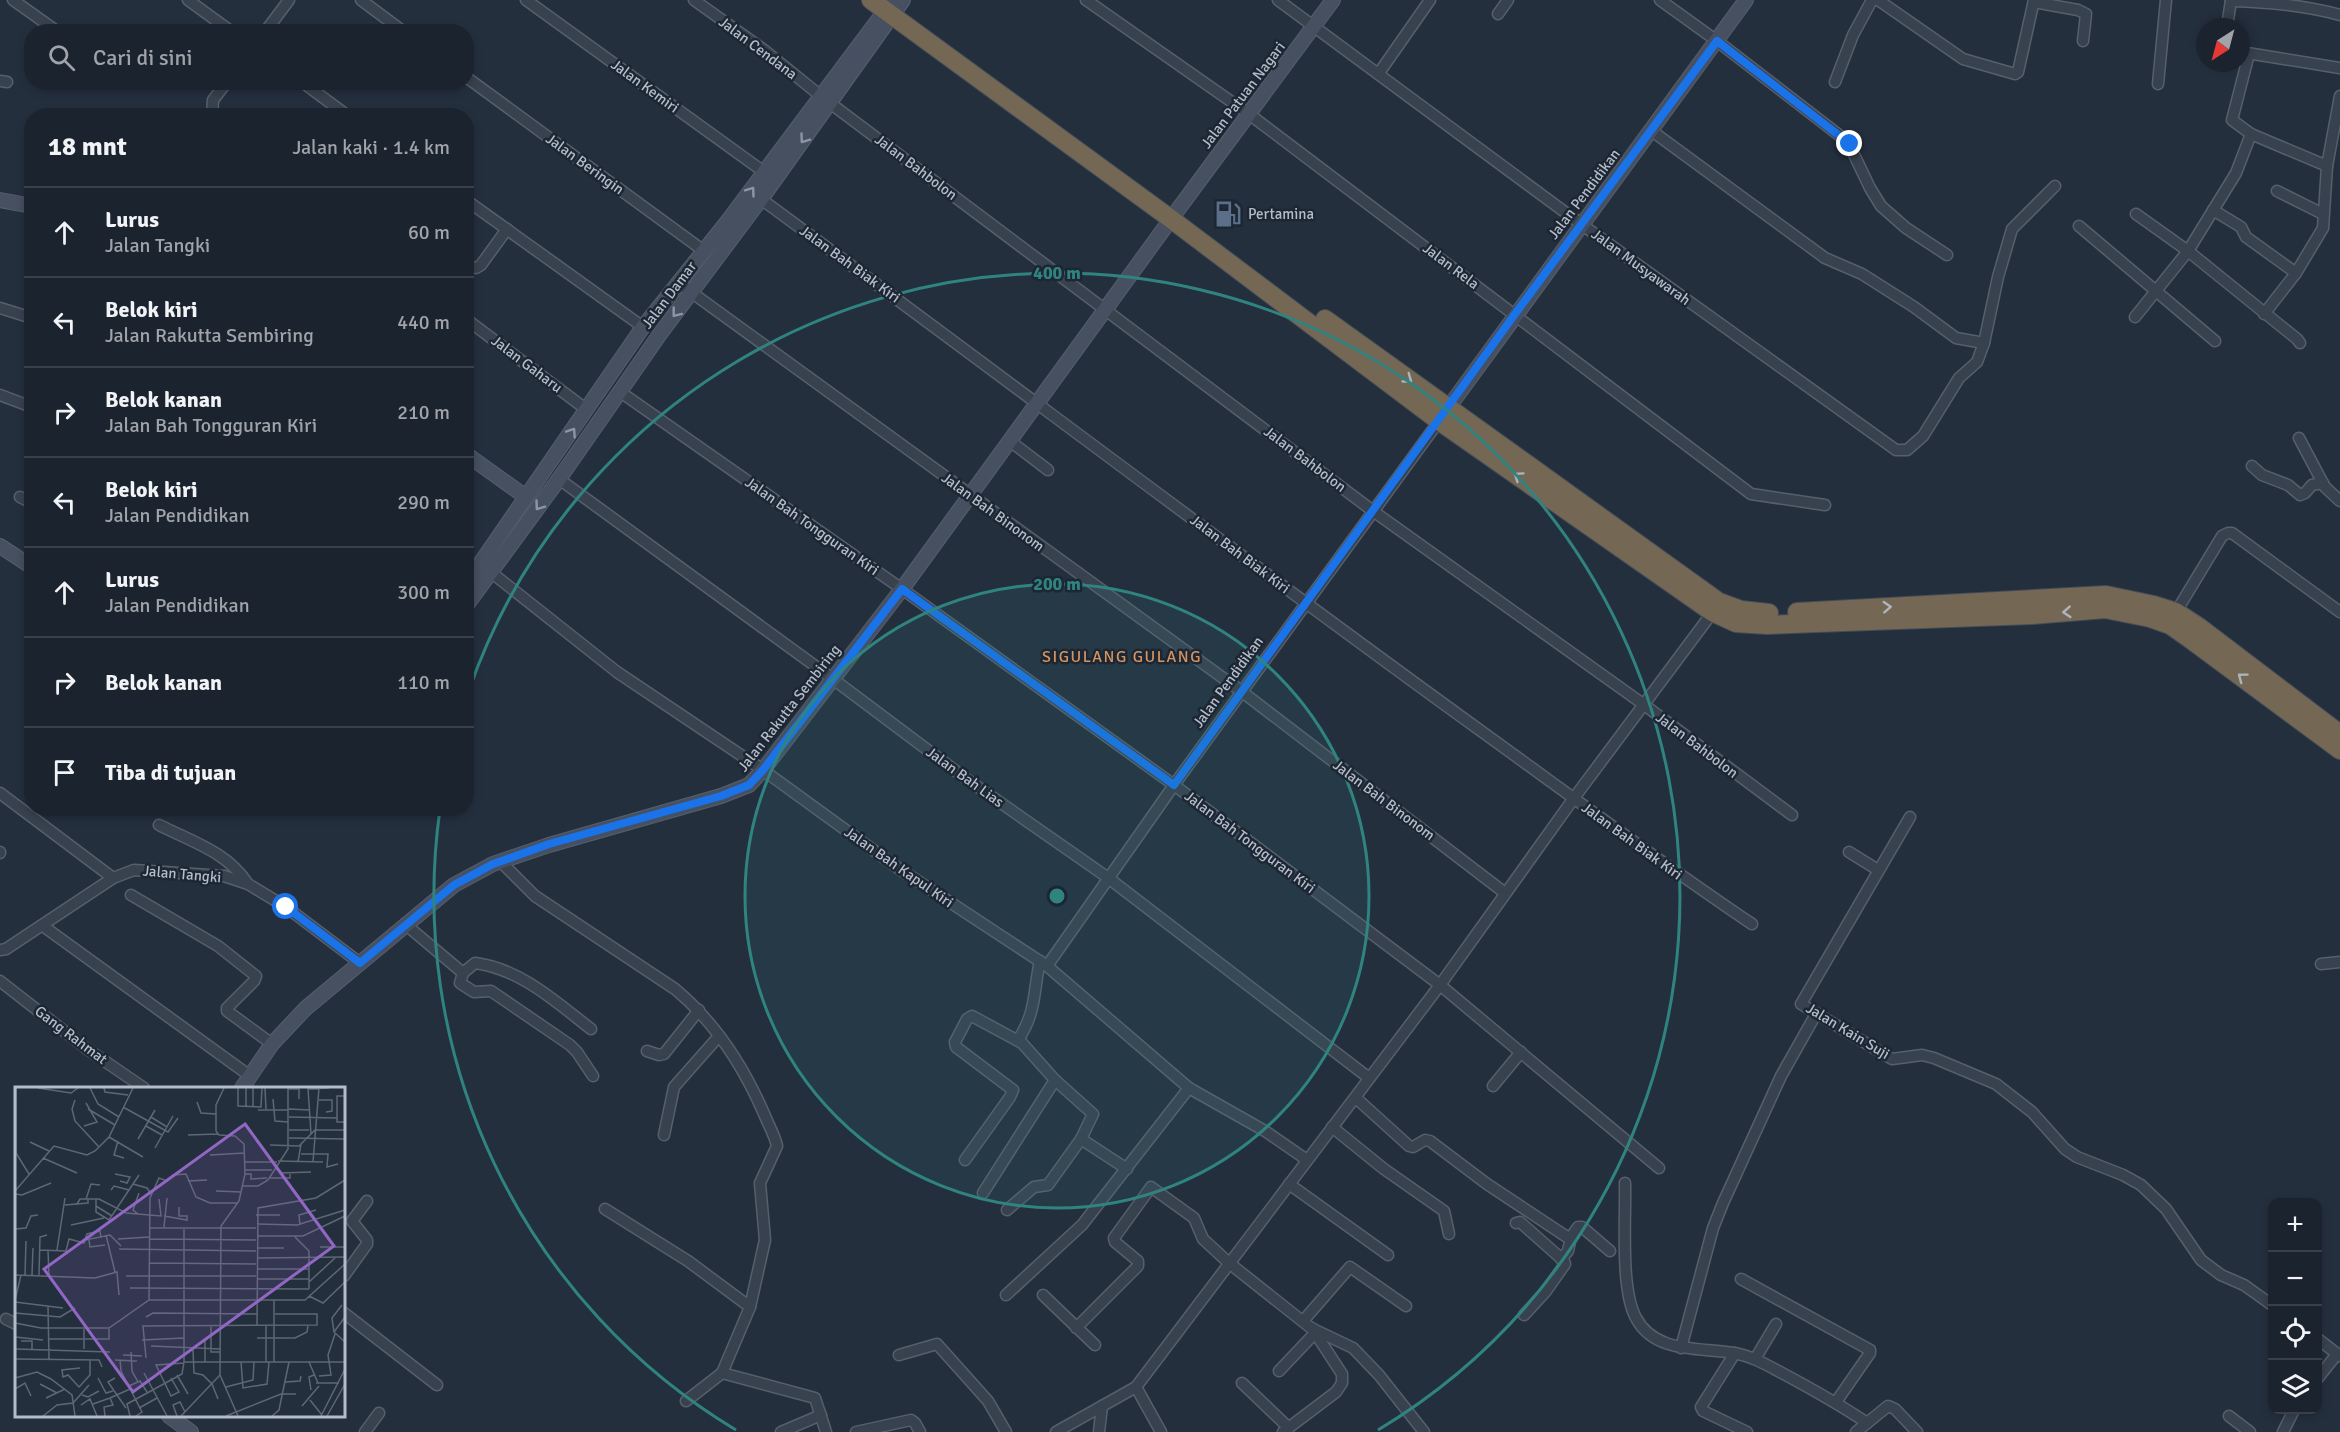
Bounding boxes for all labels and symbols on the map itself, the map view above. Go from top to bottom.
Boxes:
street label: Jalan Cendana [715,13,801,83]
north arrow [2196,18,2250,72]
street label: Jalan Patuan Nagari [1197,38,1289,152]
street label: Jalan Kemiri [608,55,682,117]
street label: Jalan Beringin [542,130,628,198]
street label: Jalan Bahbolon [871,130,961,204]
route end [1836,130,1862,156]
one-way arrow [800,132,811,143]
street label: Jalan Pendidikan [1544,145,1624,243]
one-way arrow [743,187,754,198]
fuel station icon: Pertamina [1213,199,1243,229]
place label: Pertamina [1248,205,1314,223]
street label: Jalan Bah Biak Kiri [796,221,904,307]
street label: Jalan Musyawarah [1588,225,1694,309]
street label: Jalan Rela [1419,239,1483,293]
street label: Jalan Damar [638,257,700,332]
text: 400 m [1033,262,1081,284]
one-way arrow [673,306,684,317]
street label: Jalan Gaharu [488,331,566,397]
one-way arrow [1401,372,1412,383]
street label: Jalan Bahbolon [1260,422,1350,496]
one-way arrow [565,428,576,439]
street label: Jalan Bah Binonom [938,469,1048,555]
one-way arrow [1514,472,1525,483]
street label: Jalan Bah Tongguran Kiri [742,473,882,579]
one-way arrow [535,500,546,511]
street label: Jalan Bah Biak Kiri [1187,511,1293,597]
text: 200 m [1033,573,1081,595]
one-way arrow [1882,600,1891,613]
one-way arrow [2062,605,2071,618]
street label: Jalan Pendidikan [1189,633,1267,731]
street label: Jalan Rakutta Sembiring [734,641,844,775]
district label: SIGULANG GULANG [1042,647,1202,667]
one-way arrow [2238,674,2249,685]
street label: Jalan Bahbolon [1652,708,1742,782]
street label: Jalan Bah Lias [923,743,1008,811]
street label: Jalan Bah Binonom [1330,756,1438,844]
street label: Jalan Bah Tongguran Kiri [1181,787,1319,897]
street label: Jalan Bah Biak Kiri [1578,798,1686,884]
street label: Jalan Bah Kapul Kiri [841,823,957,911]
street label: Jalan Tangki [142,862,222,886]
centre of rings [1047,886,1067,906]
route start [272,893,298,919]
street label: Jalan Kain Suji [1803,999,1893,1063]
street label: Gang Rahmat [31,1002,111,1068]
inset map [15,1087,345,1417]

